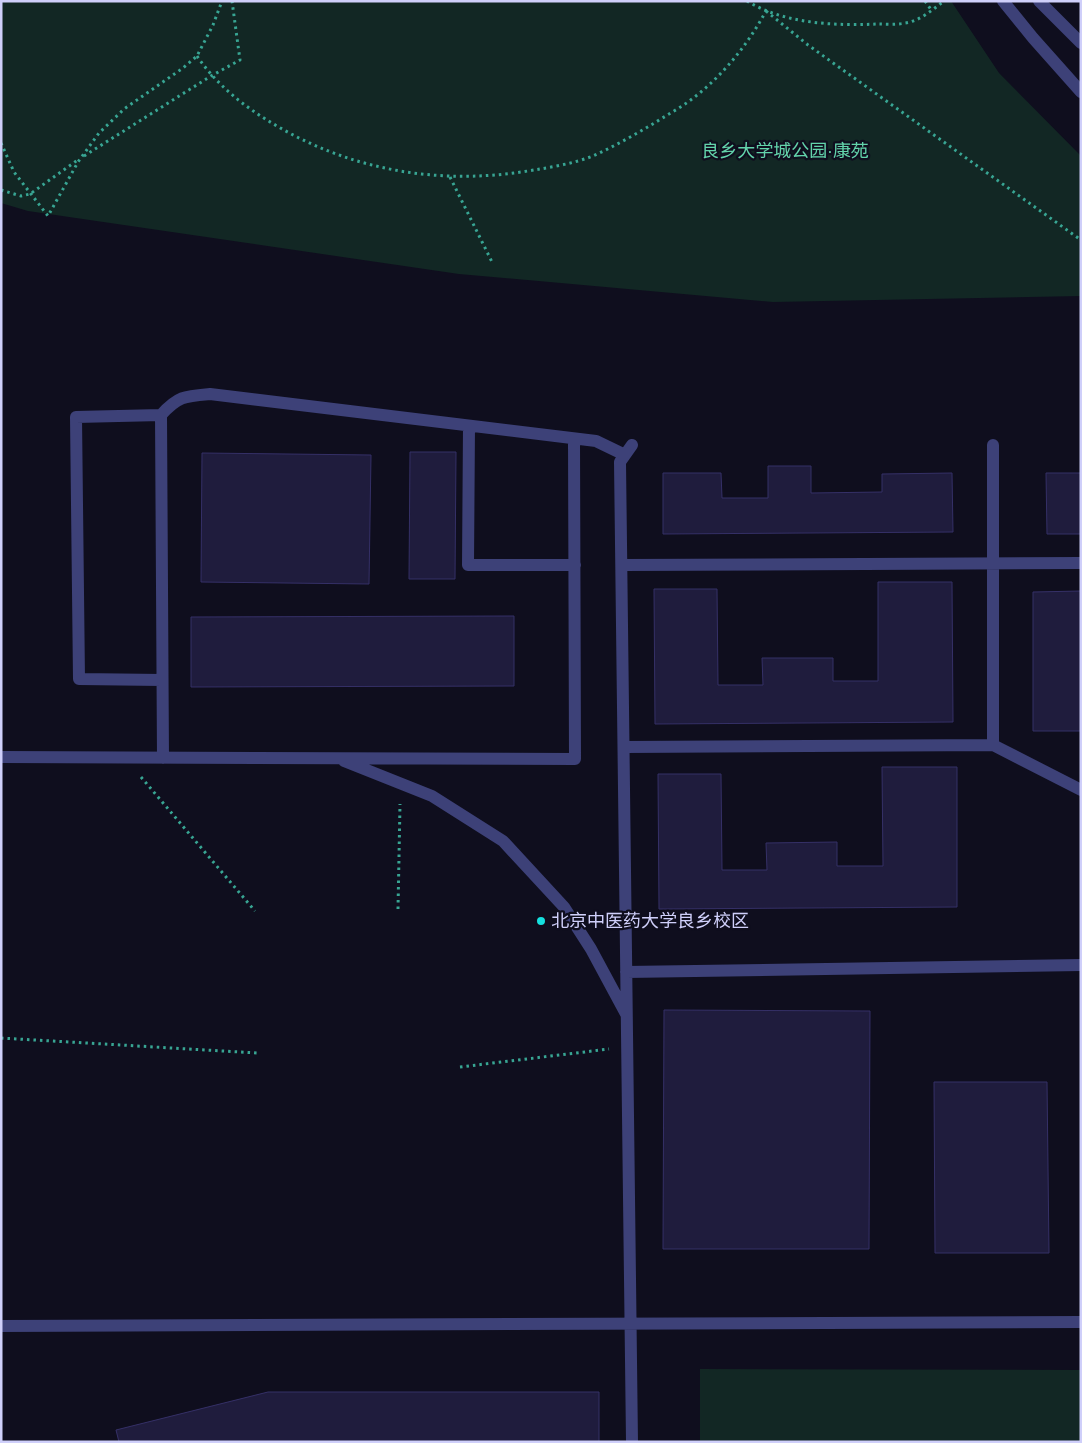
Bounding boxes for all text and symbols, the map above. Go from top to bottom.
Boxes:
park label: 良乡大学城公园·康苑 [701,138,869,164]
place label: 北京中医药大学良乡校区 [551,908,749,934]
marker: 北京中医药大学良乡校区 [535,915,547,927]

